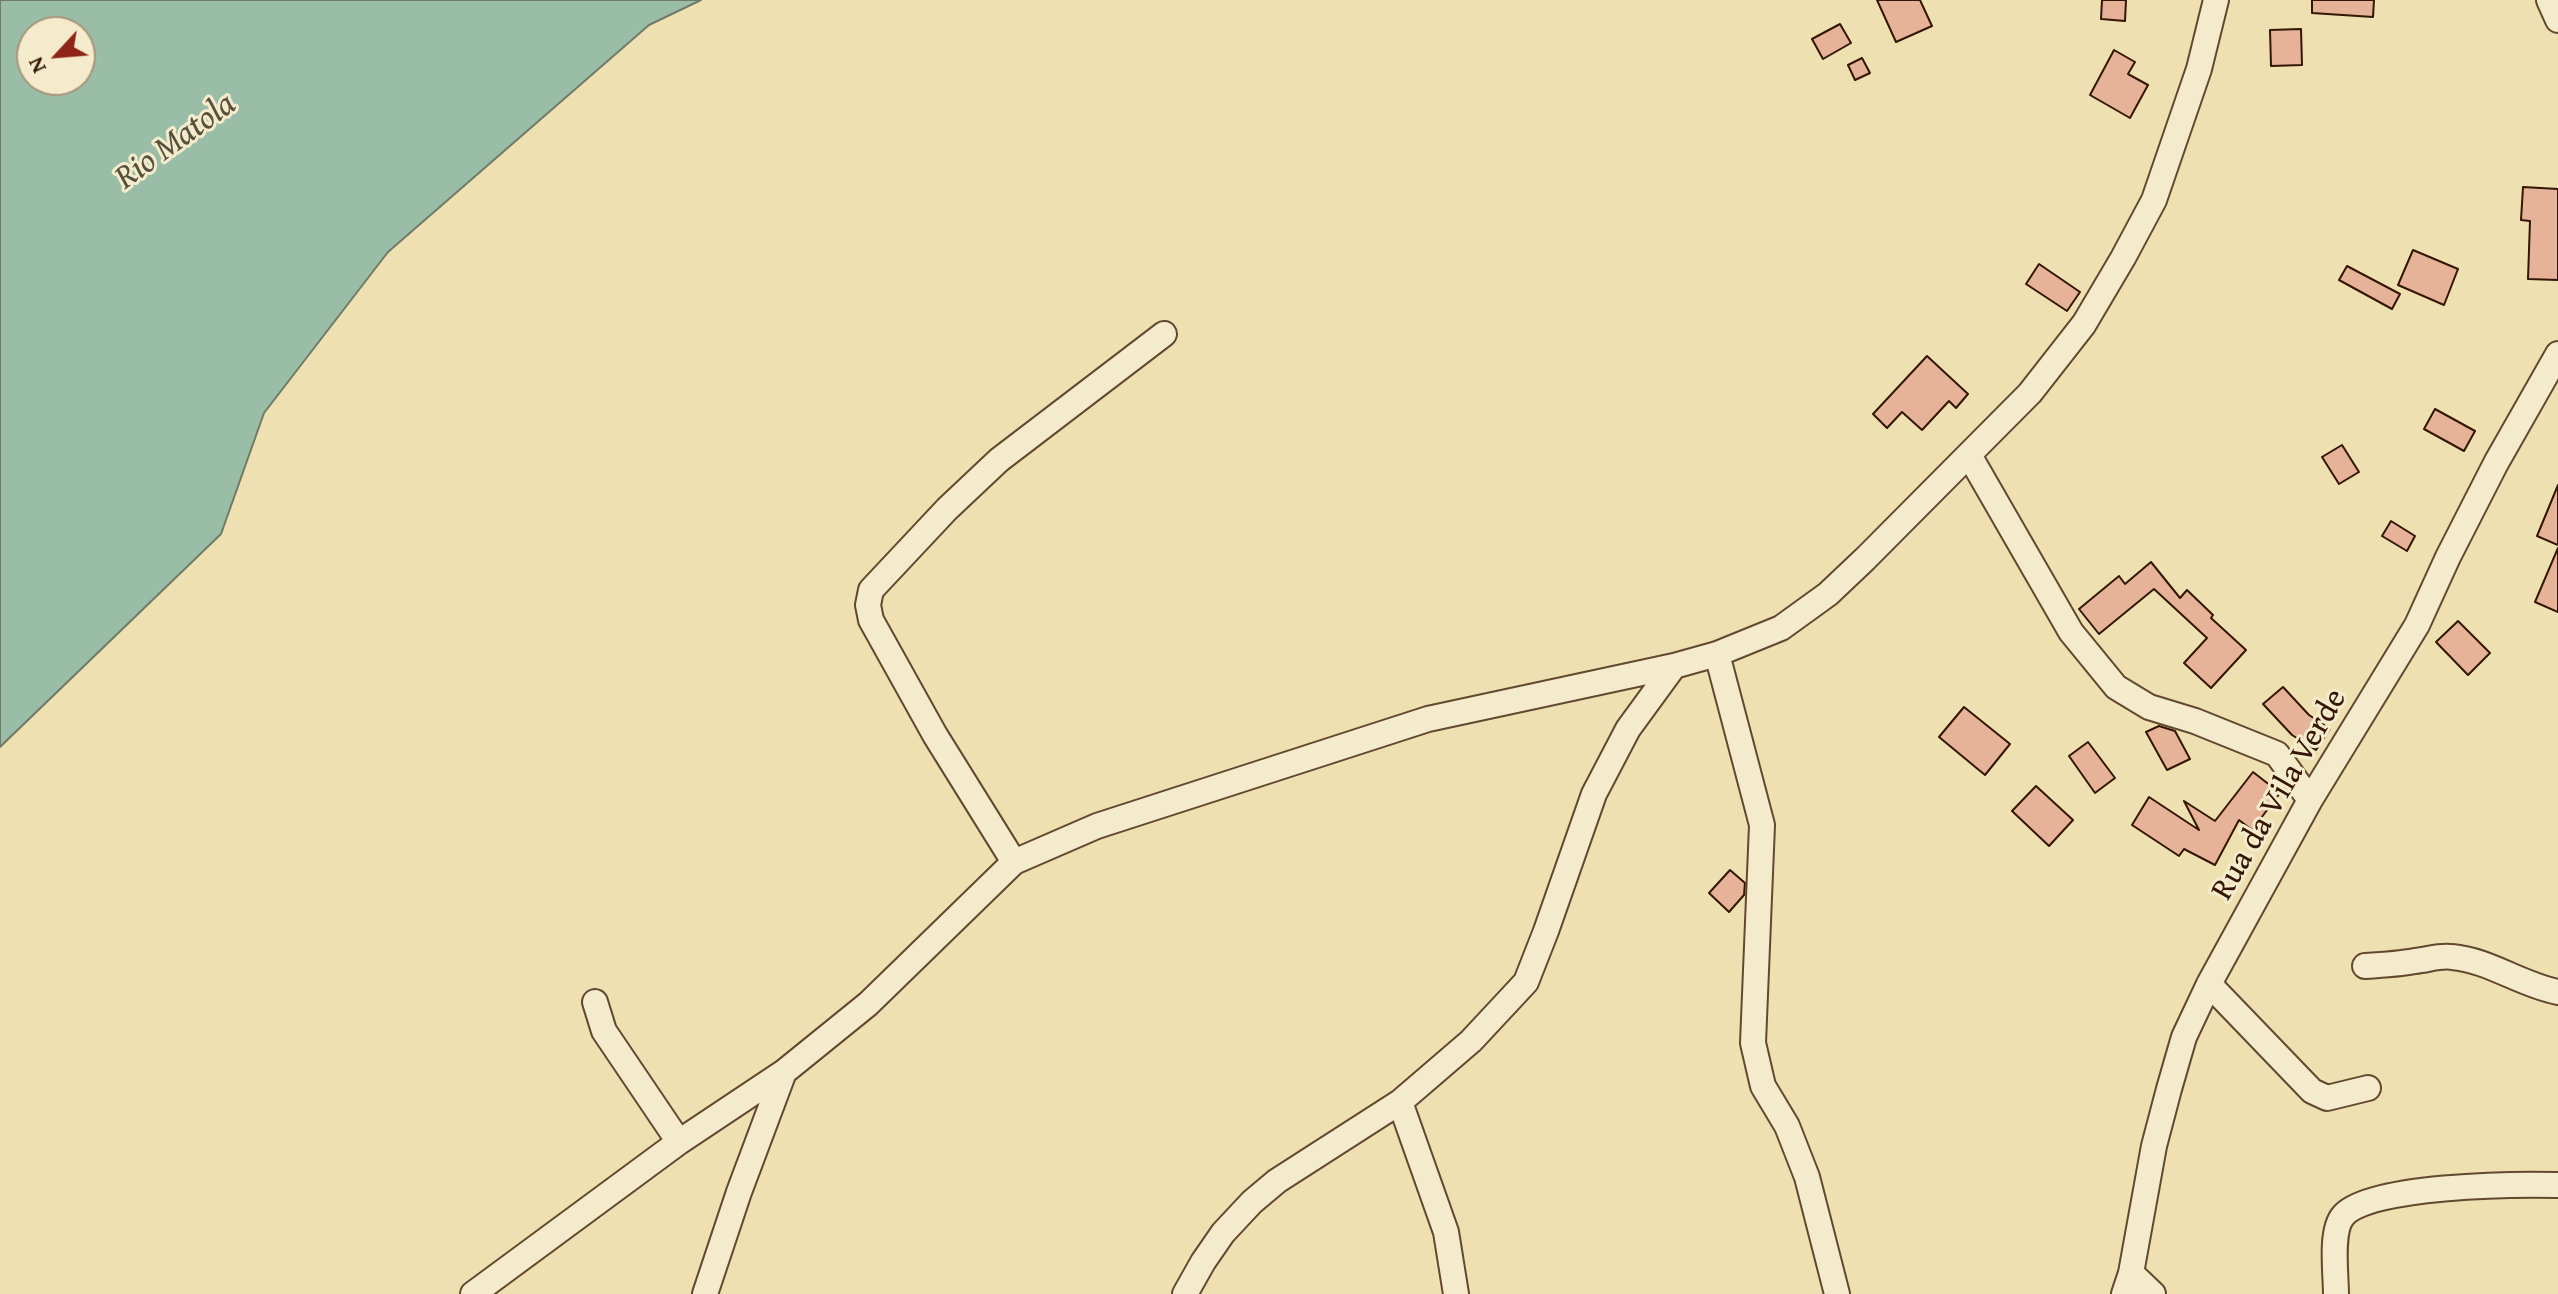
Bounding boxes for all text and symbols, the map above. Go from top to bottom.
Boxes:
north arrow [16,16,96,96]
text: N [19,52,54,79]
water label: Rio Matola [108,85,244,199]
street label: Rua da Vila Verde [2204,683,2356,907]

